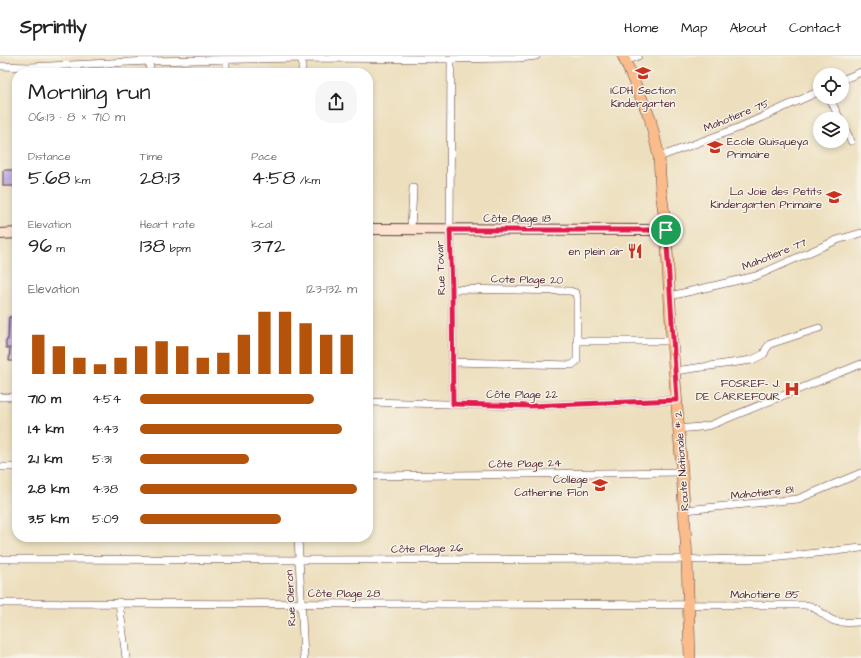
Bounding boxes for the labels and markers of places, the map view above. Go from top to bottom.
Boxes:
school or university icon: ICDH Section Kindergarten [634,64,652,82]
place label: ICDH Section Kindergarten [610,83,676,112]
place label: Ecole Quisqueya Primaire [727,134,809,162]
school or university icon: Ecole Quisqueya Primaire [706,138,724,156]
place label: La Joie des Petits Kindergarten Primaire [710,184,822,213]
school or university icon: La Joie des Petits Kindergarten Primaire [825,188,843,206]
pin [649,213,683,247]
restaurant icon: en plein air [626,242,644,260]
place label: en plein air [568,244,623,259]
place label: FOSREF- J. DE CARREFOUR [696,376,780,404]
hospital icon: FOSREF- J. DE CARREFOUR [783,380,801,398]
place label: College Catherine Flon [514,472,588,500]
school or university icon: College Catherine Flon [591,476,609,494]

